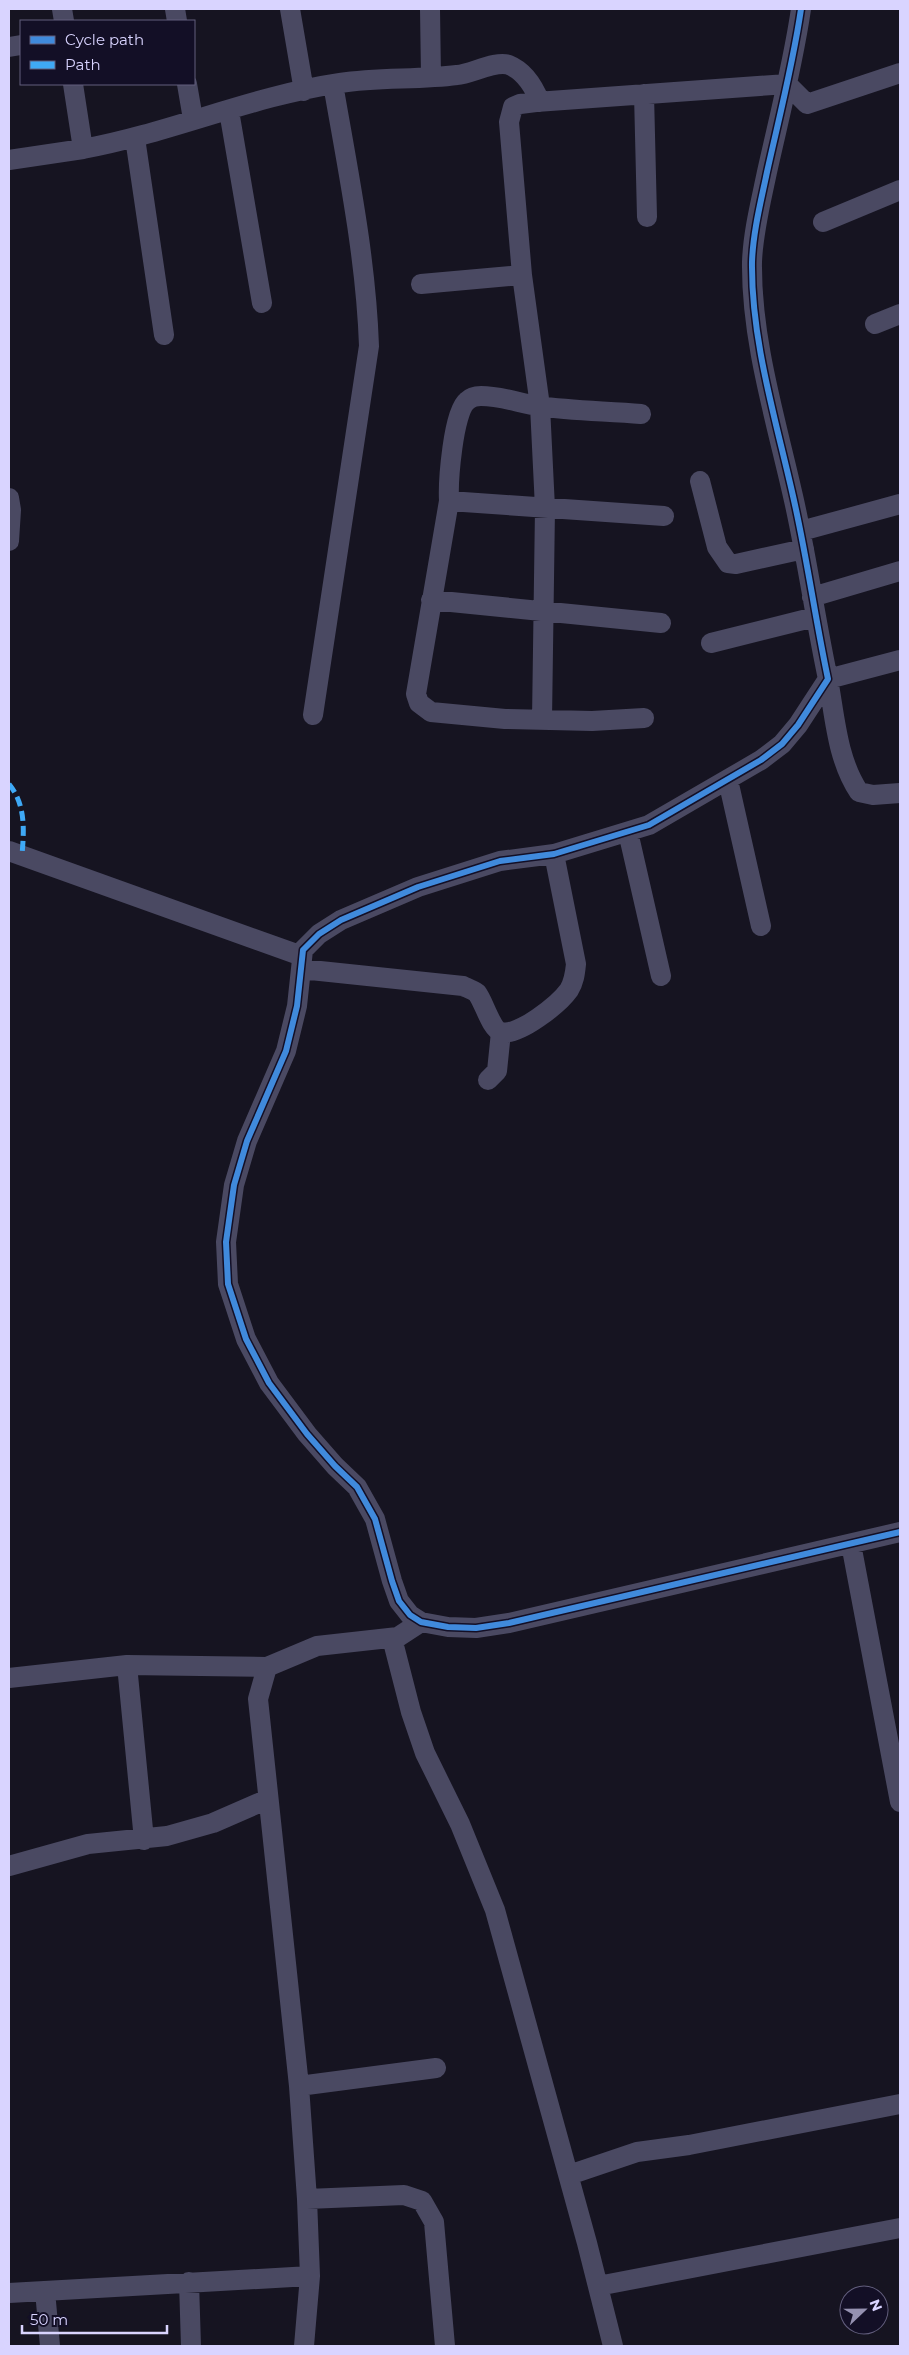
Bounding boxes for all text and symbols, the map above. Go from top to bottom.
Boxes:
legend [20,20,195,85]
text: Cycle path [65,30,144,49]
text: Path [65,55,101,74]
north arrow [839,2285,889,2335]
text: N [866,2297,887,2314]
scale bar [22,2302,168,2334]
text: 50 m [30,2310,68,2329]

